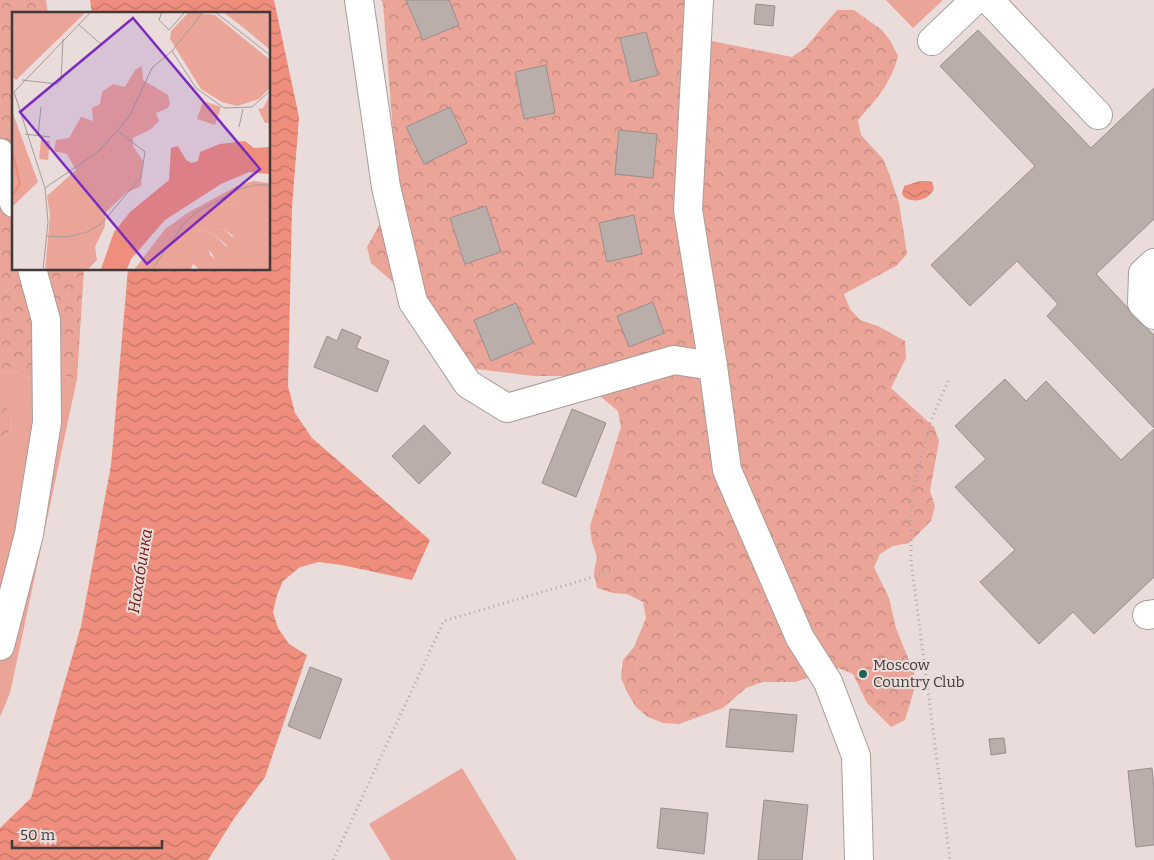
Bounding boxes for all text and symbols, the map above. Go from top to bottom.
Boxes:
inset map [12,12,270,270]
water label: Нахабинка [124,527,156,615]
place label: Moscow Country Club [873,656,964,691]
marker: Moscow Country Club [857,668,869,680]
scale bar [12,818,162,850]
text: 50 m [20,826,56,844]

